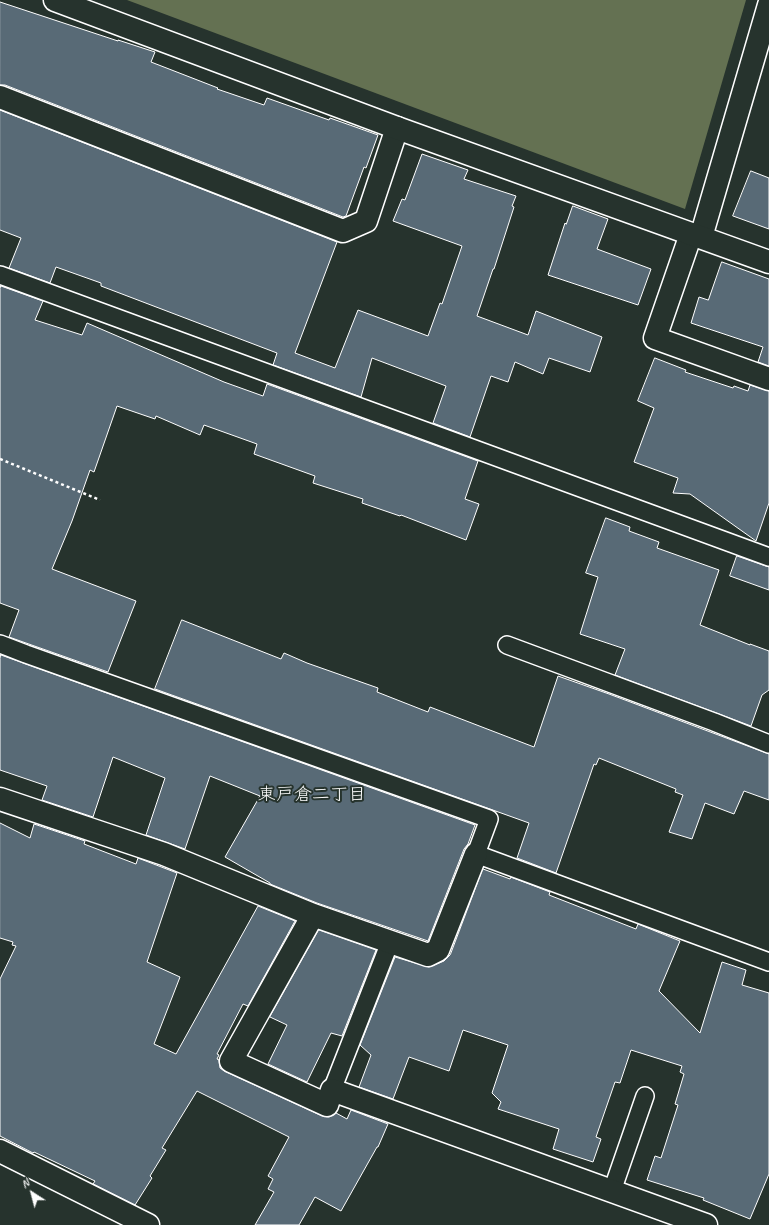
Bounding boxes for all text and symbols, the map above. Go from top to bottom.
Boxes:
district label: 東戸倉二丁目 [258,784,366,806]
north arrow [12,1173,52,1213]
text: N [18,1176,32,1191]

